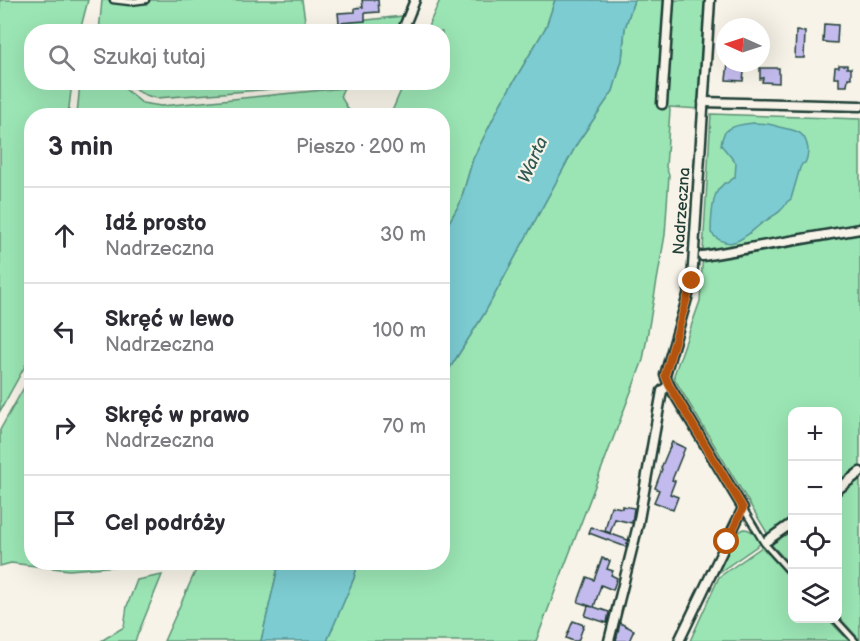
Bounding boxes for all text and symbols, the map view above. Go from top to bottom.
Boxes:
north arrow [716,18,770,72]
search box [24,24,450,90]
icon: search [45,41,78,74]
text: Szukaj tutaj [93,44,206,71]
text: 3 min [48,132,113,163]
water label: Warta [514,134,552,186]
text: Pieszo · 200 m [296,135,426,159]
street label: Nadrzeczna [669,167,695,255]
text: Idź prosto [105,210,207,237]
icon: ahead [48,219,81,252]
text: 30 m [380,223,426,247]
text: Nadrzeczna [105,237,214,261]
route end [678,267,704,293]
text: Skręć w lewo [105,306,234,333]
icon: left [48,315,81,348]
text: 100 m [373,319,426,343]
text: Nadrzeczna [105,333,214,357]
text: Skręć w prawo [105,402,250,429]
map controls [788,407,842,623]
button: + [788,407,842,461]
icon: right [48,411,81,444]
text: 70 m [382,415,426,439]
text: Nadrzeczna [105,429,214,453]
button: − [788,461,842,515]
icon: arrive [48,507,81,540]
text: Cel podróży [105,510,225,537]
button: locate [788,515,842,569]
route start [713,528,739,554]
button: layers [788,569,842,623]

